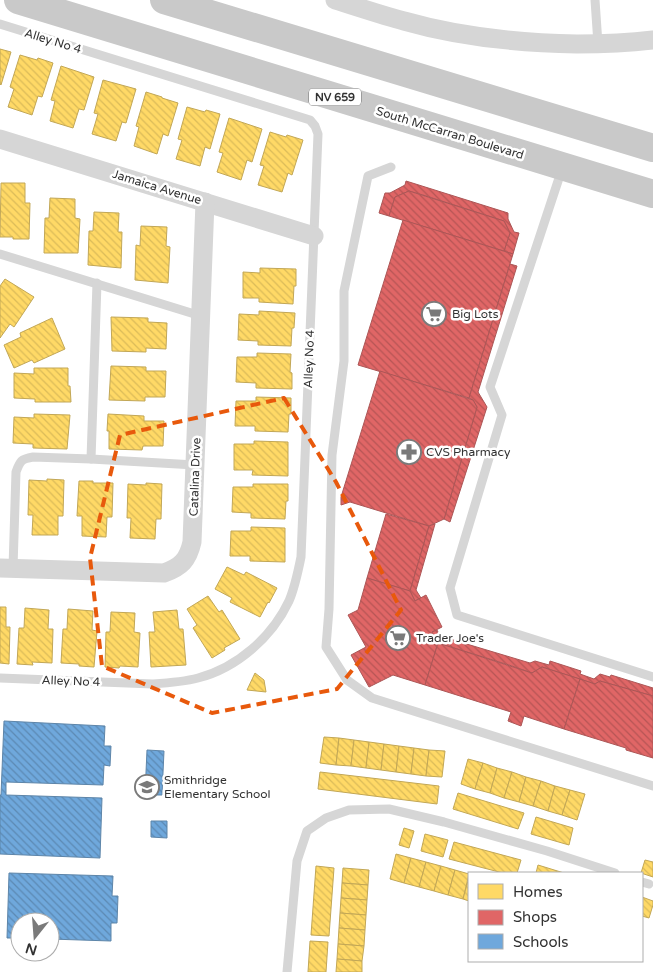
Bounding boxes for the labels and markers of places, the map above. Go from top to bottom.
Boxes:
supermarket icon: Big Lots [421,301,447,327]
place label: Big Lots [452,307,499,321]
pharmacy icon: CVS Pharmacy [396,439,422,465]
place label: CVS Pharmacy [426,445,511,459]
supermarket icon: Trader Joe's [385,625,411,651]
place label: Trader Joe's [416,631,484,645]
place label: Smithridge Elementary School [164,773,271,801]
school or university icon: Smithridge Elementary School [134,774,160,800]

